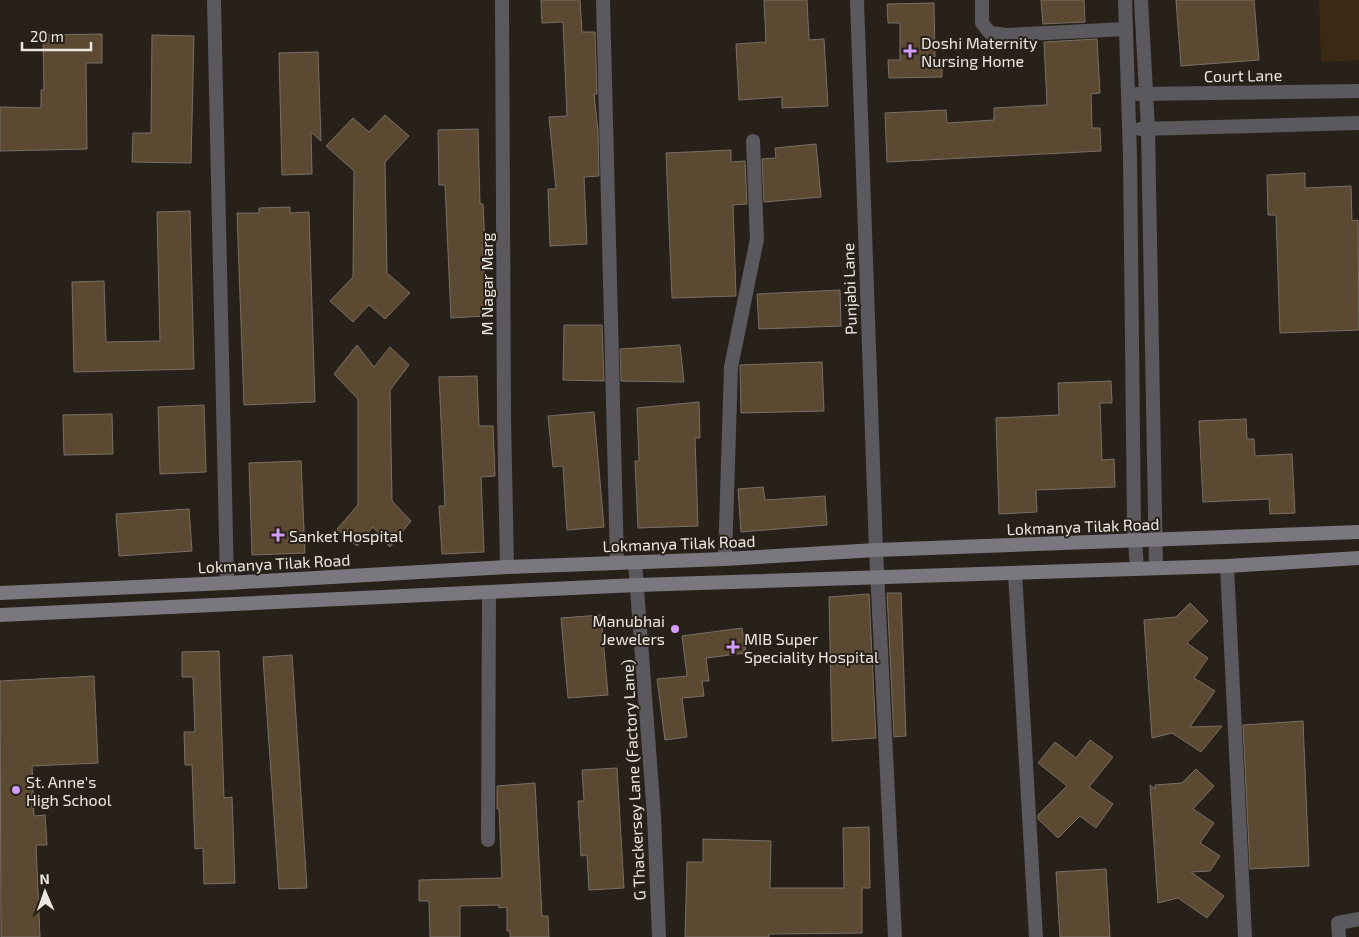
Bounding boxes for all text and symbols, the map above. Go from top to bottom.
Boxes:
scale bar [22,20,91,52]
text: 20 m [30,27,64,45]
place label: Doshi Maternity Nursing Home [921,33,1038,70]
marker: Doshi Maternity Nursing Home [903,44,917,58]
street label: Court Lane [1204,65,1282,85]
street label: M Nagar Marg [477,232,496,336]
street label: Punjabi Lane [838,243,861,335]
street label: Lokmanya Tilak Road [1006,514,1160,538]
place label: Sanket Hospital [289,526,403,545]
marker: Sanket Hospital [271,528,285,542]
street label: Lokmanya Tilak Road [602,531,756,555]
street label: Lokmanya Tilak Road [197,550,351,576]
place label: Manubhai Jewelers [593,611,665,648]
marker: Manubhai Jewelers [669,623,681,635]
place label: MIB Super Speciality Hospital [744,629,879,666]
marker: MIB Super Speciality Hospital [726,640,740,654]
street label: G Thackersey Lane (Factory Lane) [617,659,649,901]
place label: St. Anne's High School [26,772,112,809]
marker: St. Anne's High School [10,784,22,796]
north arrow [20,867,70,917]
text: N [39,870,50,887]

